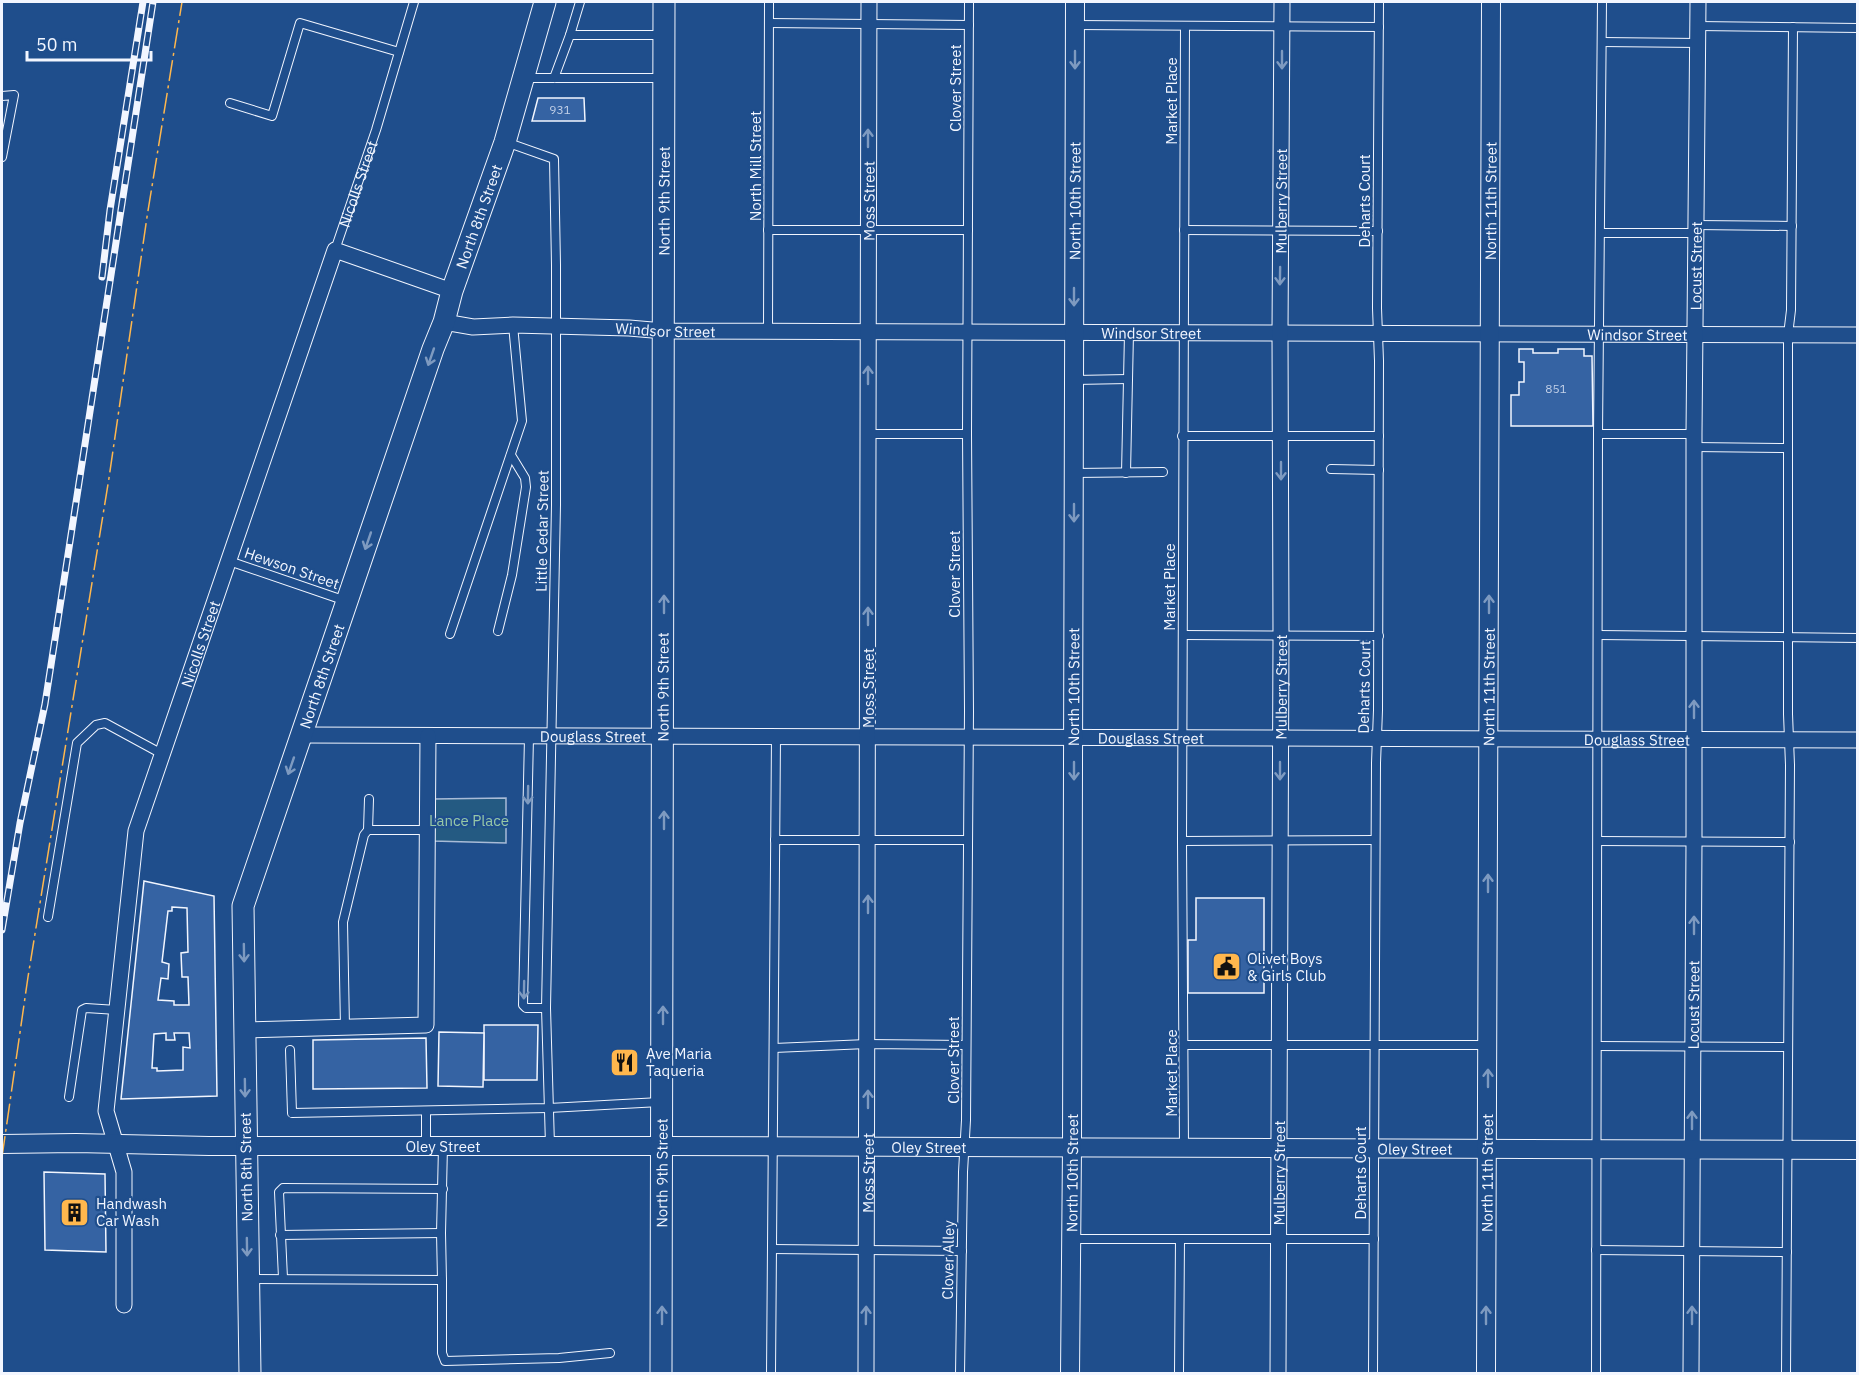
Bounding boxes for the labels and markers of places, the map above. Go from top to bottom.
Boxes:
place label: Olivet Boys & Girls Club [1247,949,1326,985]
public building icon: Olivet Boys & Girls Club [1210,951,1242,983]
place label: Ave Maria Taqueria [646,1044,712,1080]
restaurant icon: Ave Maria Taqueria [609,1046,641,1078]
place label: Handwash Car Wash [96,1194,167,1230]
building icon: Handwash Car Wash [59,1196,91,1228]

